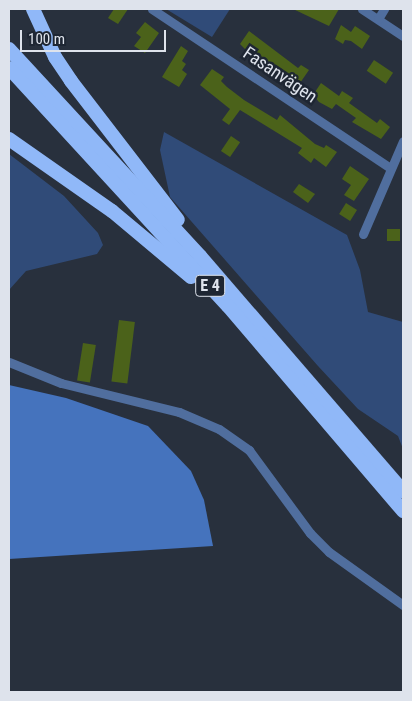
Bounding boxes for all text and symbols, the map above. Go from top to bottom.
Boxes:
scale bar [22,20,169,52]
text: 100 m [28,30,65,48]
street label: Fasanvägen [239,42,321,108]
road number: E 4 [195,272,225,300]

